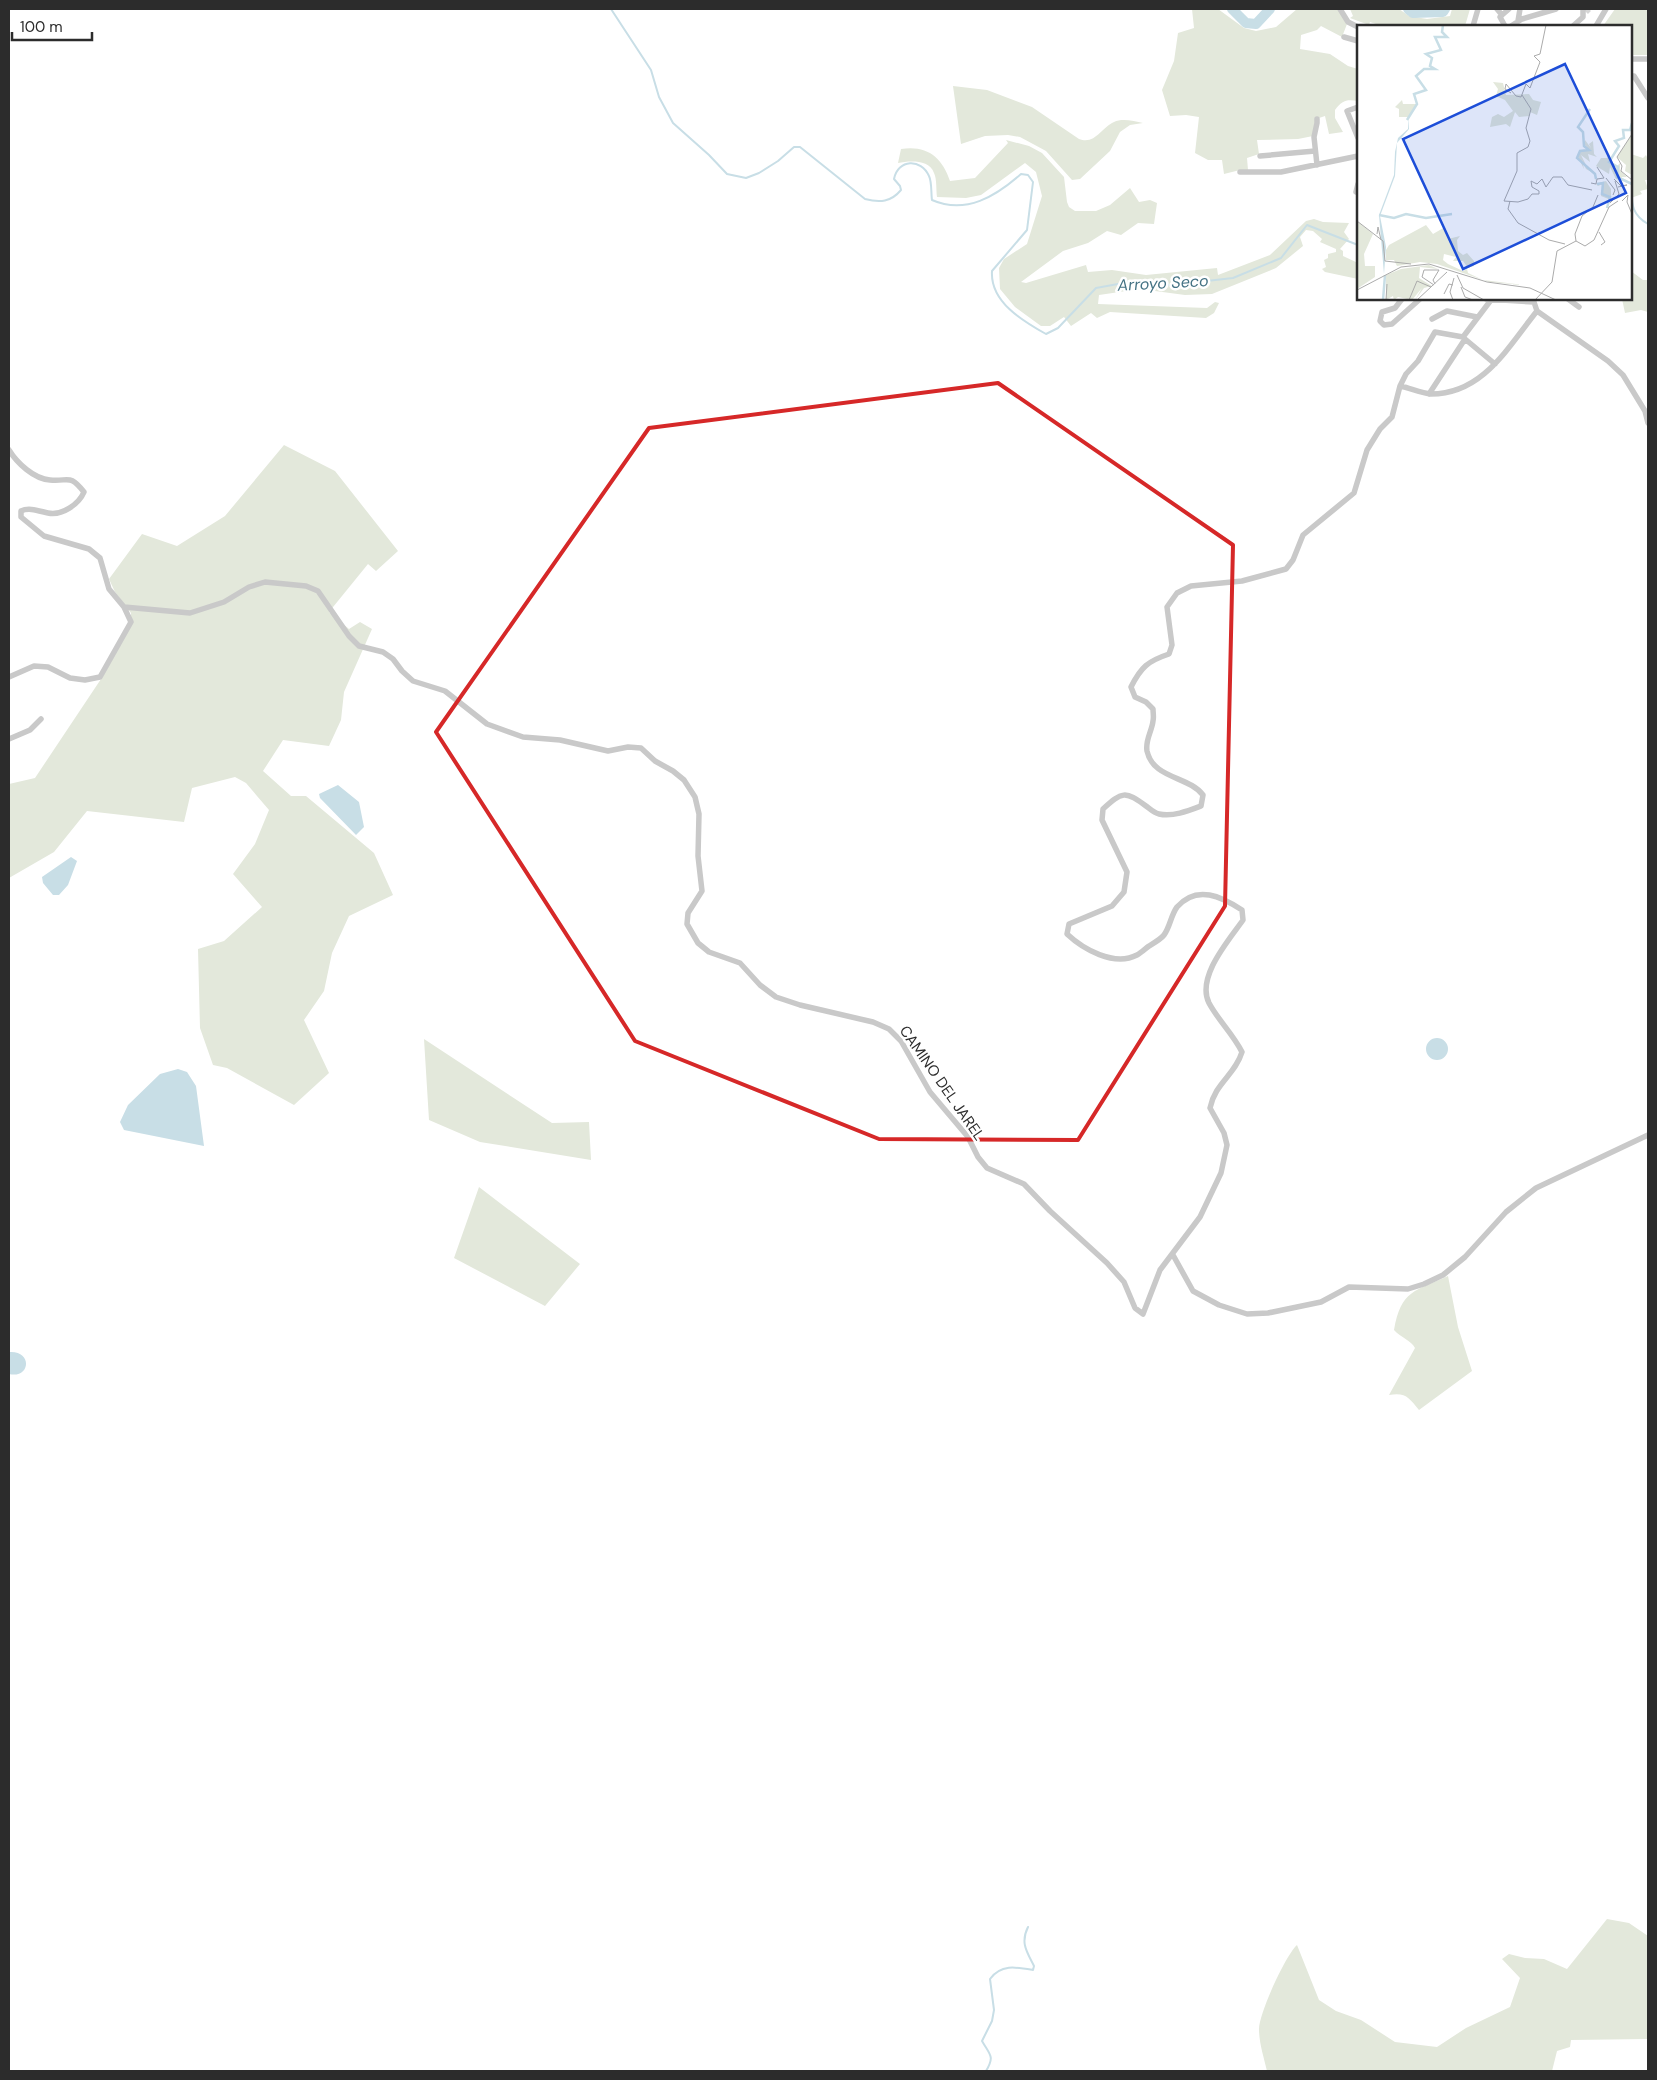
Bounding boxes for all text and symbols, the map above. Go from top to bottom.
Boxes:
scale bar [12,10,92,42]
text: 100 m [20,17,63,37]
inset map [1357,25,1632,300]
water label: Arroyo Seco [1116,270,1209,296]
street label: CAMINO DEL JAREL [895,1022,989,1144]

